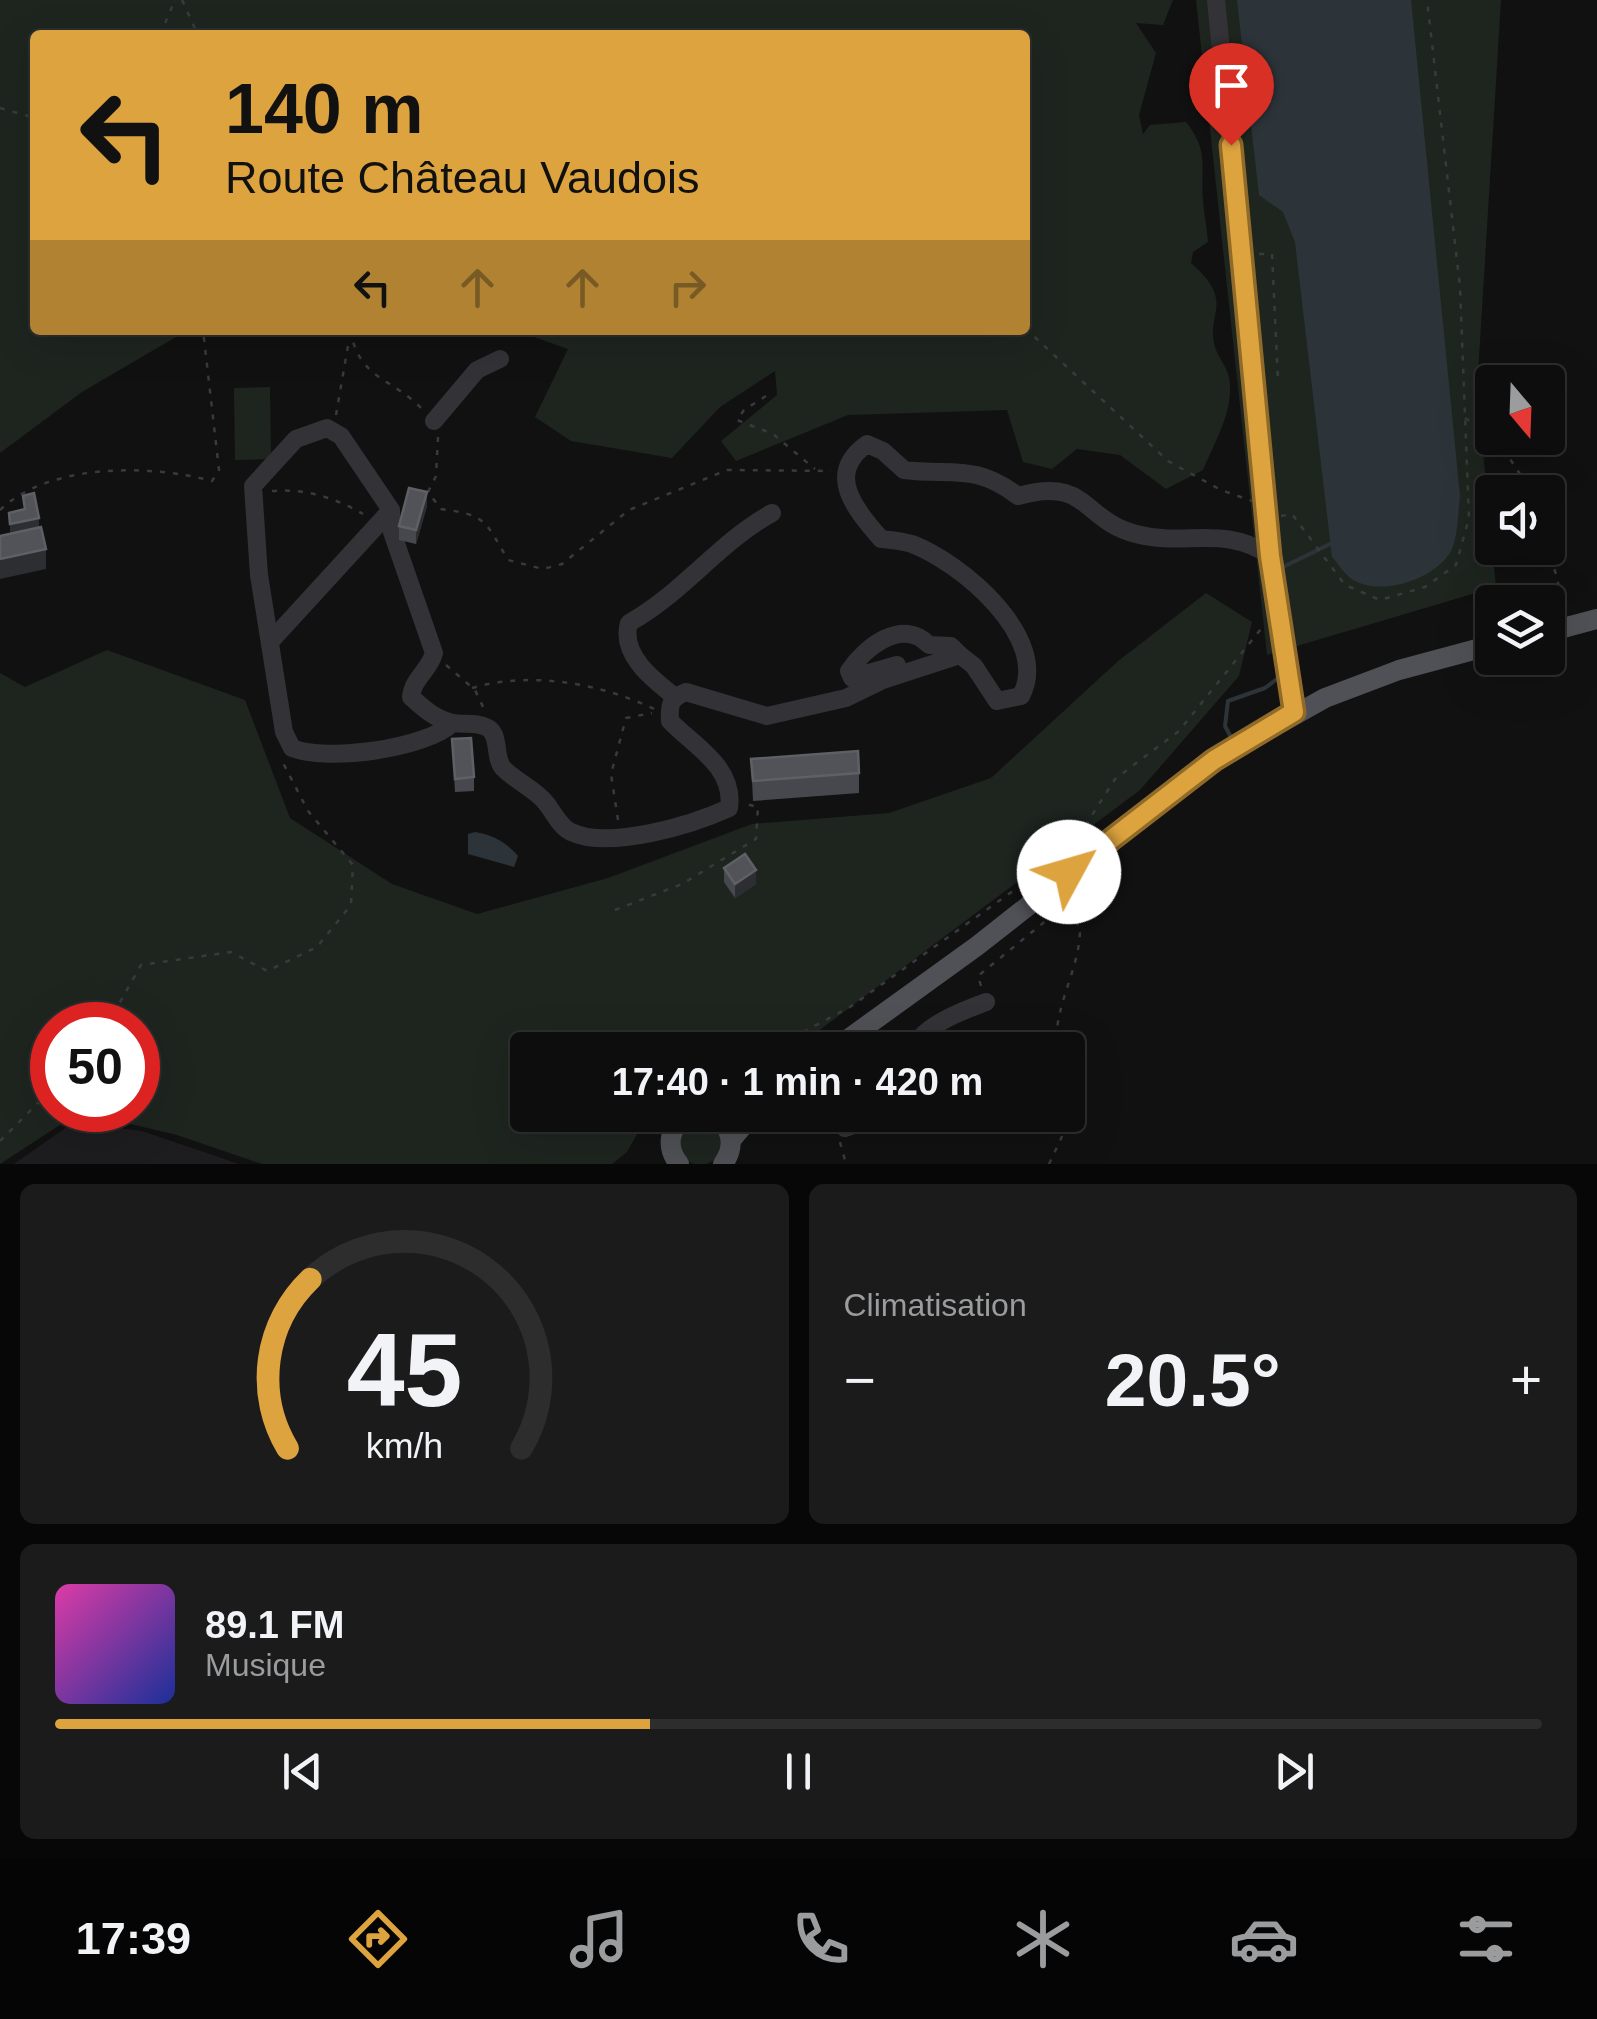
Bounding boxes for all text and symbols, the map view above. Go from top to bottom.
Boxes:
pin [1189,43,1274,146]
icon: arrive [1204,58,1259,113]
icon: left [60,70,190,200]
text: 140 m [225,70,423,148]
text: Route Château Vaudois [225,152,700,203]
icon: left [345,260,400,315]
icon: ahead [450,260,505,315]
icon: ahead [555,260,610,315]
icon: right [660,260,715,315]
north arrow [1475,365,1565,455]
map controls [1475,365,1565,675]
button: sound [1475,475,1565,565]
button: layers [1475,585,1565,675]
position arrow [1017,820,1121,924]
speed limit sign: 50 [30,1002,160,1132]
text: 17:40 · 1 min · 420 m [612,1061,983,1103]
text: Climatisation [844,1287,1027,1323]
text: 45 [346,1312,462,1428]
text: 20.5° [1105,1338,1281,1422]
text: − [844,1349,876,1411]
text: + [1510,1349,1542,1411]
text: km/h [366,1426,443,1466]
text: 89.1 FM [205,1604,344,1646]
text: Musique [205,1647,326,1683]
icon: previous [275,1744,330,1799]
icon: pause [771,1744,826,1799]
icon: next [1267,1744,1322,1799]
icon: directions [343,1904,413,1974]
icon: music [564,1904,634,1974]
icon: phone [786,1904,856,1974]
icon: climate [1008,1904,1078,1974]
icon: car [1229,1904,1299,1974]
icon: filters [1451,1904,1521,1974]
text: 17:39 [76,1913,191,1964]

